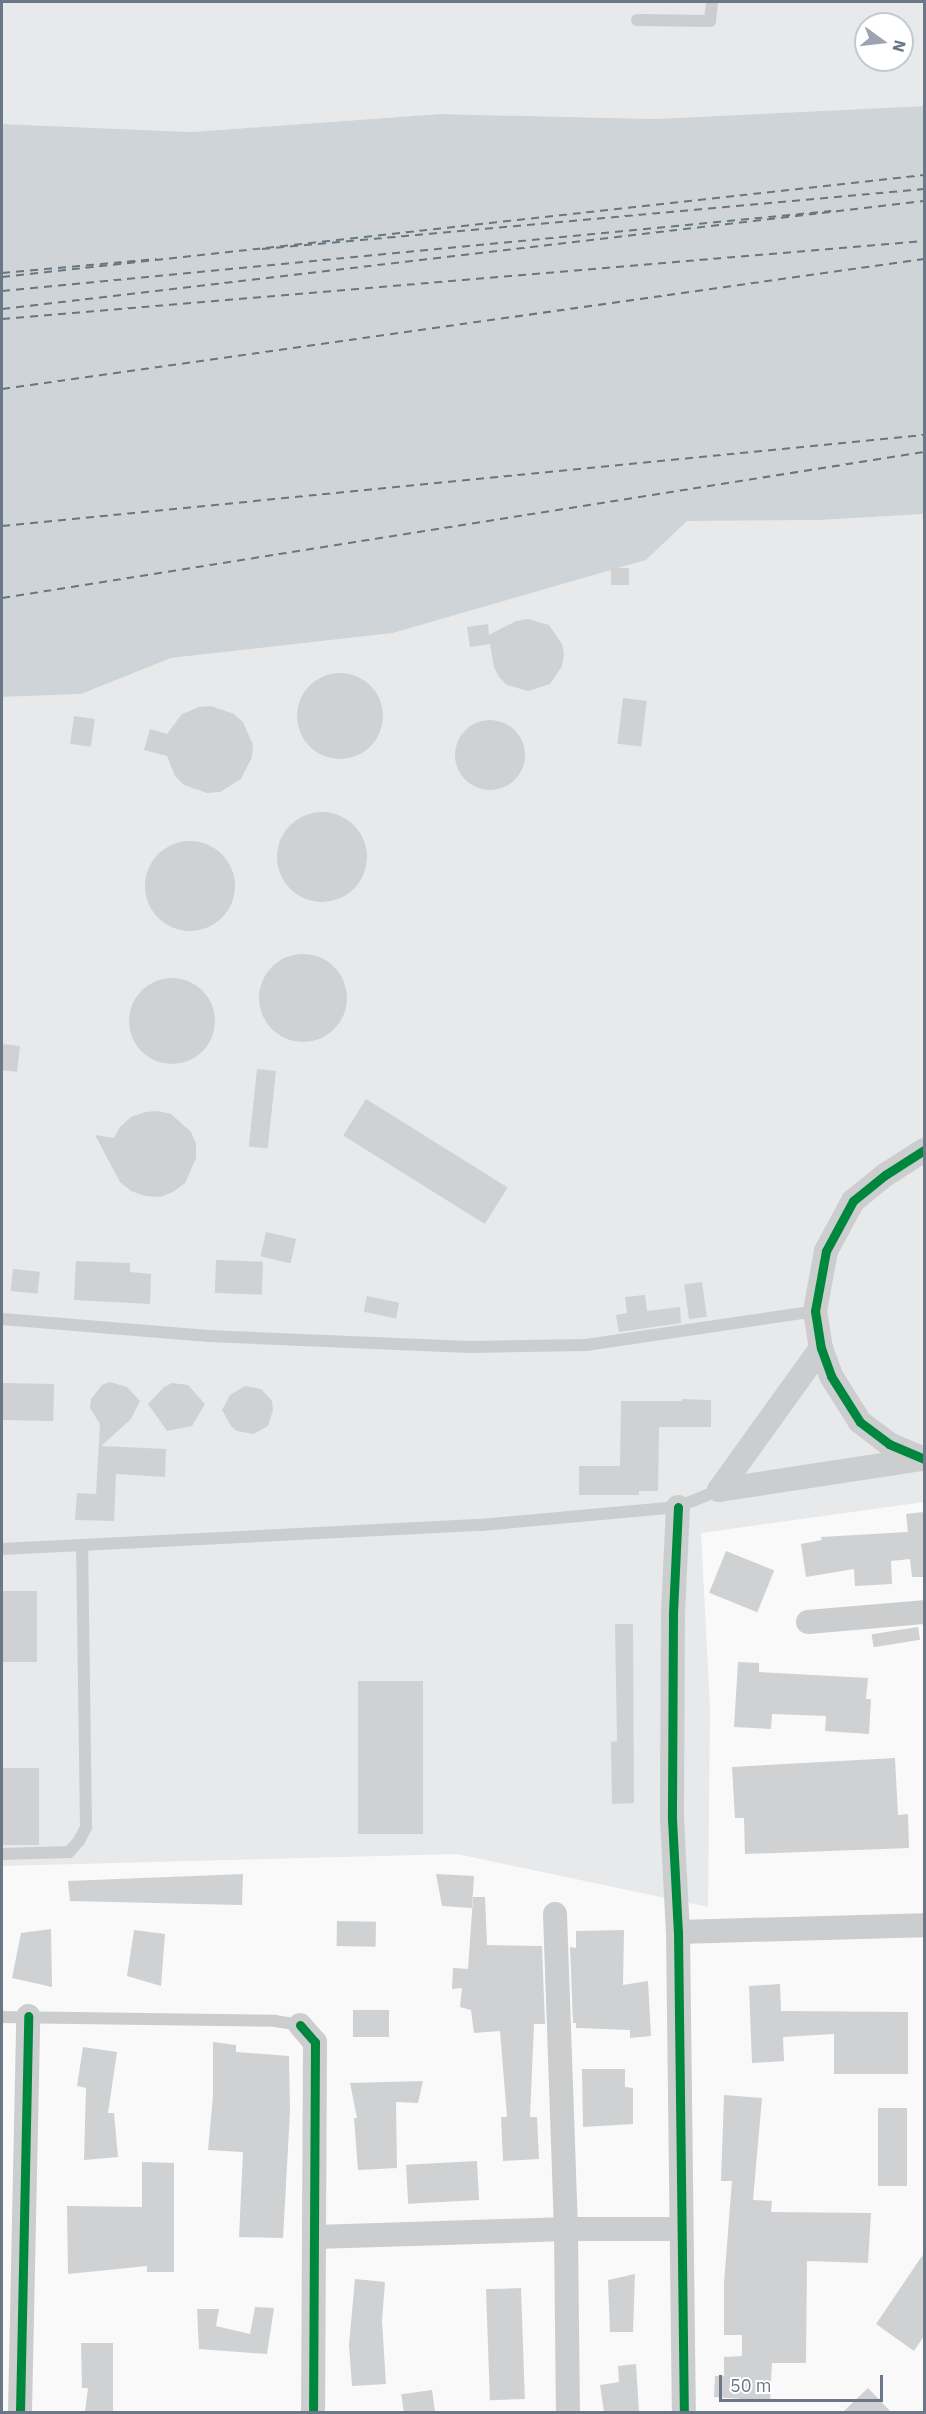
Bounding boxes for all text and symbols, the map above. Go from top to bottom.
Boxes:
north arrow [854,12,914,72]
text: N [888,38,911,54]
scale bar [722,2363,886,2401]
text: 50 m [730,2374,772,2397]

